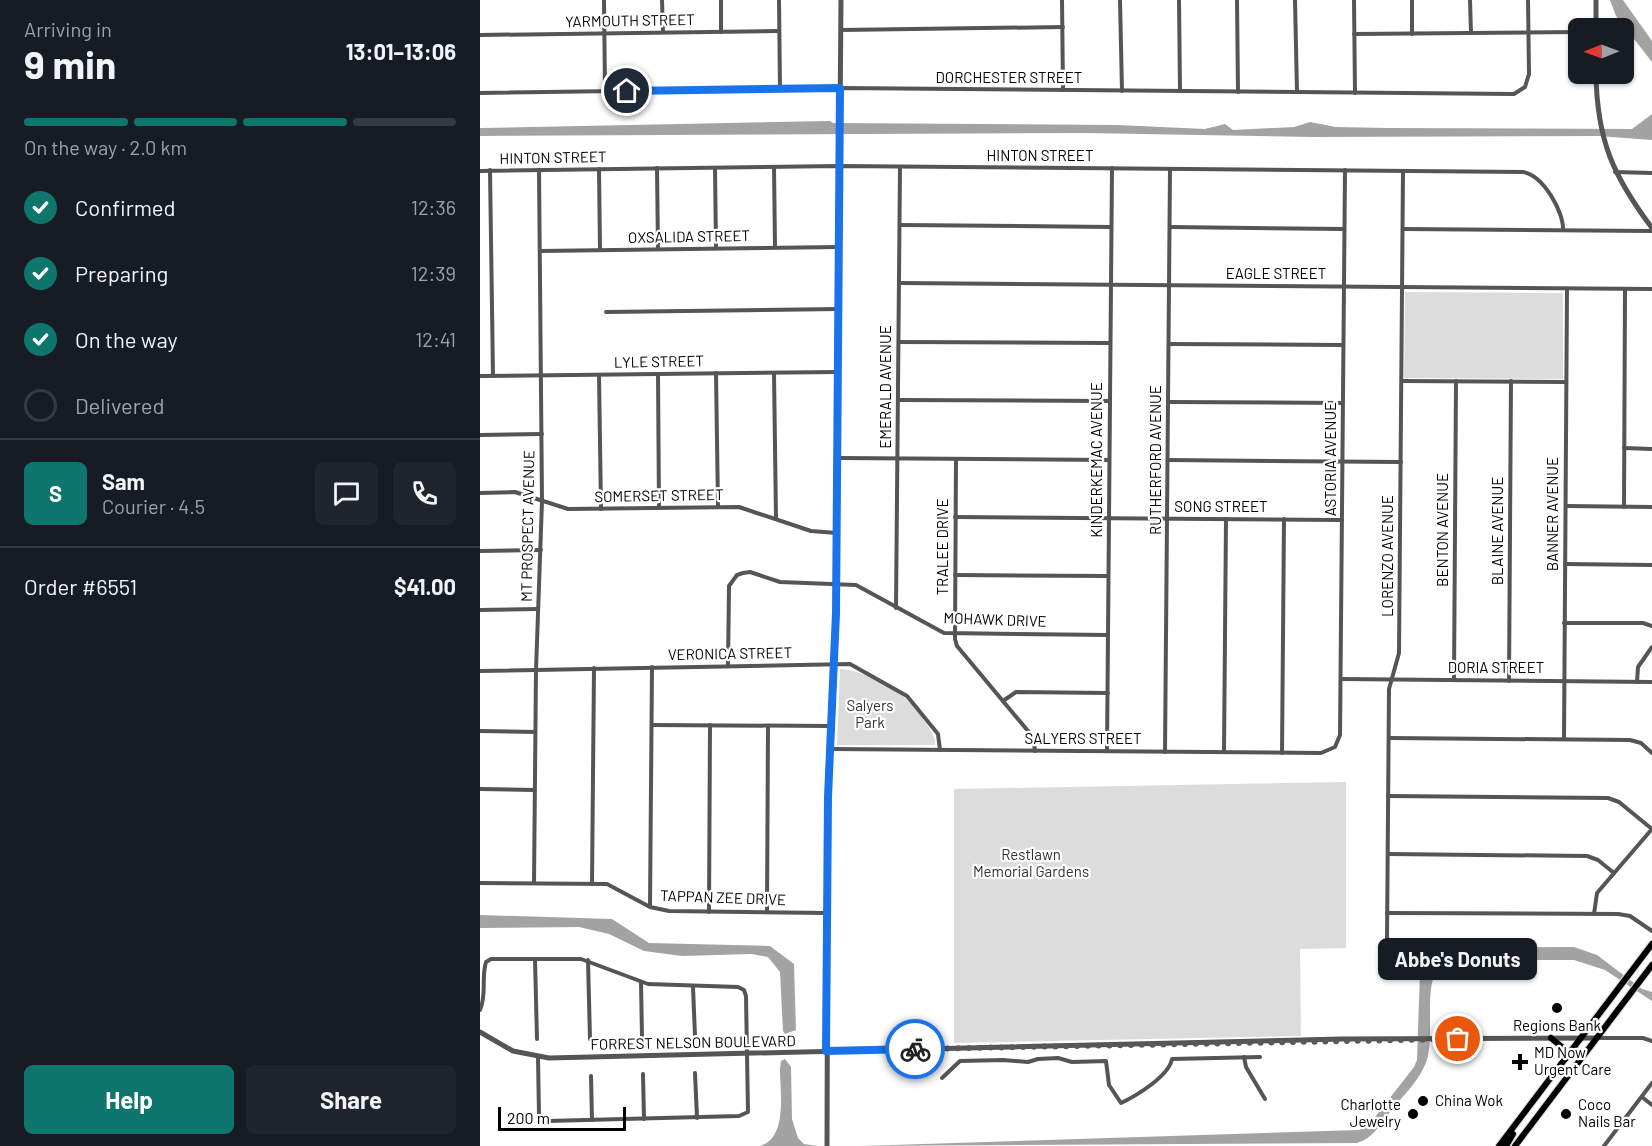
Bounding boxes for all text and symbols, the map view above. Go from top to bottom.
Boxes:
street label: YARMOUTH STREET [565,10,695,30]
text: Arriving in [24,17,112,41]
north arrow [1568,18,1634,84]
map controls [1568,18,1634,84]
text: 13:01–13:06 [346,38,456,64]
text: 9 min [24,40,116,87]
pin [601,65,652,116]
street label: DORCHESTER STREET [936,68,1082,86]
icon: home [610,74,643,107]
text: On the way · 2.0 km [24,135,187,159]
street label: HINTON STREET [987,146,1093,164]
street label: HINTON STREET [499,147,607,167]
icon: check [24,191,57,224]
text: Confirmed [75,194,175,220]
text: 12:36 [411,195,456,219]
street label: OXSALIDA STREET [628,226,750,246]
icon: check [24,257,57,290]
text: Preparing [75,260,168,286]
text: 12:39 [411,261,456,285]
street label: EAGLE STREET [1226,264,1326,282]
icon: check [24,323,57,356]
street label: EMERALD AVENUE [876,325,894,449]
text: On the way [75,326,178,352]
text: 12:41 [415,327,456,351]
street label: LYLE STREET [614,351,704,371]
street label: KINDERKEMAC AVENUE [1087,382,1105,538]
street label: RUTHERFORD AVENUE [1146,385,1164,535]
text: Delivered [75,392,164,418]
street label: ASTORIA AVENUE [1321,402,1339,516]
street label: MT PROSPECT AVENUE [517,450,537,602]
street label: BANNER AVENUE [1543,457,1561,571]
button: chat [315,462,378,525]
button: phone [393,462,456,525]
text: Sam [102,468,145,494]
street label: BENTON AVENUE [1433,473,1451,587]
street label: BLAINE AVENUE [1488,477,1506,585]
text: S [49,480,62,506]
street label: SOMERSET STREET [594,485,724,505]
text: Courier · 4.5 [102,494,205,518]
street label: LORENZO AVENUE [1378,495,1396,617]
street label: SONG STREET [1174,497,1268,515]
street label: TRALEE DRIVE [933,498,951,596]
text: Order #6551 [24,573,137,599]
text: $41.00 [394,573,456,599]
street label: MOHAWK DRIVE [943,608,1047,630]
street label: VERONICA STREET [668,643,792,663]
street label: DORIA STREET [1448,658,1544,676]
park label: Salyers Park [846,696,894,731]
street label: SALYERS STREET [1024,729,1142,747]
park label: Restlawn Memorial Gardens [973,845,1089,880]
street label: TAPPAN ZEE DRIVE [660,886,786,908]
callout: Abbe's Donuts [1378,937,1538,979]
text: Abbe's Donuts [1395,947,1520,971]
marker: Regions Bank [1550,1001,1564,1015]
pin [1432,1013,1483,1064]
place label: Regions Bank [1513,1016,1601,1034]
courier [885,1019,945,1079]
icon: bag [1441,1022,1474,1055]
street label: FORREST NELSON BOULEVARD [590,1031,796,1053]
icon: bike [899,1033,932,1066]
place label: MD Now Urgent Care [1534,1043,1612,1078]
marker: MD Now Urgent Care [1511,1053,1529,1071]
button: Help [24,1065,234,1134]
button: Share [246,1065,456,1134]
place label: China Wok [1435,1091,1503,1109]
marker: China Wok [1416,1094,1430,1108]
place label: Charlotte Jewelry [1340,1095,1401,1130]
place label: Coco Nails Bar [1578,1095,1636,1130]
scale bar [498,1104,626,1132]
marker: Charlotte Jewelry [1406,1107,1420,1121]
marker: Coco Nails Bar [1559,1107,1573,1121]
text: 200 m [507,1108,550,1127]

